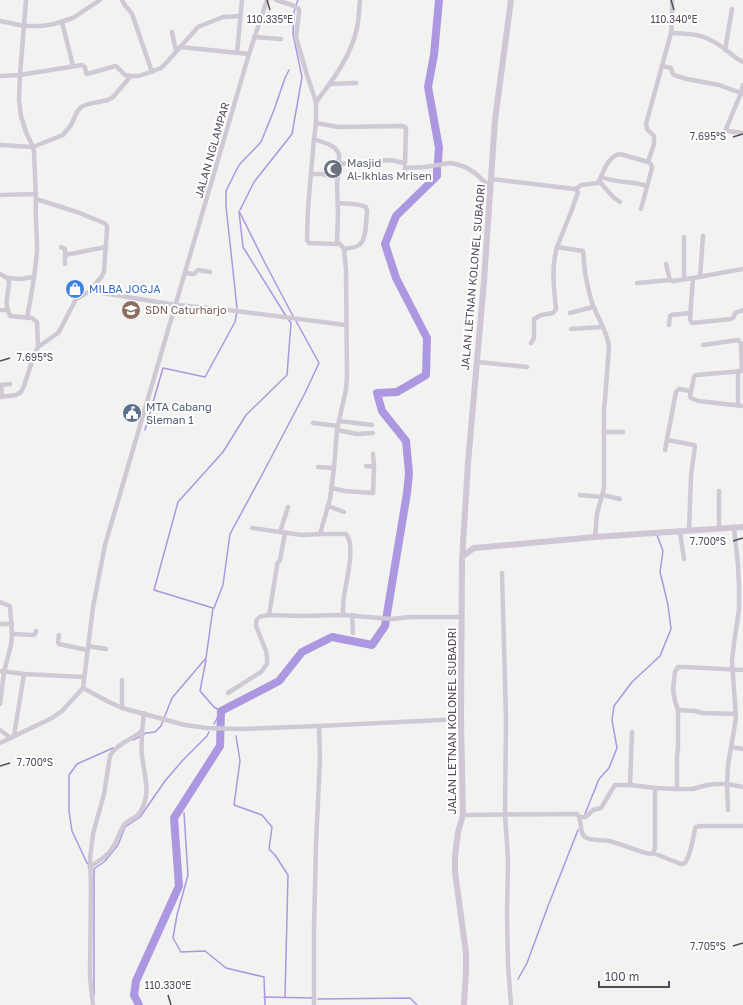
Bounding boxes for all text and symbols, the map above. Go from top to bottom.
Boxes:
text: 110.335°E [247,13,293,25]
text: 110.340°E [650,13,698,25]
street label: JALAN NGLAMPAR [192,101,231,199]
text: 7.695°S [690,130,726,142]
place label: Masjid Al-Ikhlas Mrisen [347,156,432,182]
mosque icon: Masjid Al-Ikhlas Mrisen [322,158,344,180]
street label: JALAN LETNAN KOLONEL SUBADRI [458,183,487,371]
shop icon: MILBA JOGJA [64,278,86,300]
place label: MILBA JOGJA [89,282,161,295]
school or university icon: SDN Caturharjo [120,299,142,321]
place label: SDN Caturharjo [145,303,227,316]
text: 7.695°S [17,351,53,363]
place label: MTA Cabang Sleman 1 [146,400,212,426]
public building icon: MTA Cabang Sleman 1 [121,402,143,424]
text: 7.700°S [690,535,726,547]
street label: JALAN LETNAN KOLONEL SUBADRI [445,628,458,814]
text: 7.700°S [17,756,53,768]
text: 7.705°S [690,940,726,952]
scale bar [599,963,669,989]
text: 100 m [605,969,639,984]
text: 110.330°E [145,979,191,991]

